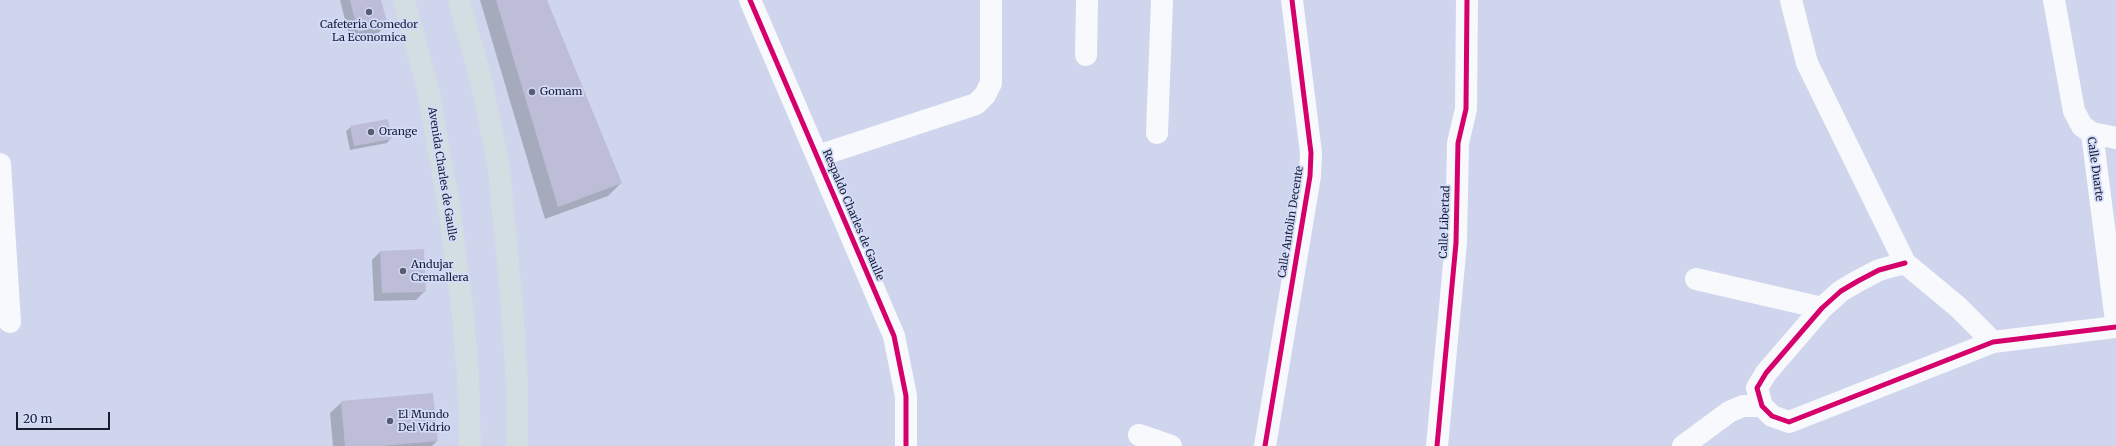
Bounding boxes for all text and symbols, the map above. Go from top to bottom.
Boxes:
marker: Cafeteria Comedor La Economica [364,7,374,17]
place label: Cafeteria Comedor La Economica [320,18,418,44]
place label: Gomam [540,85,582,99]
marker: Gomam [527,87,537,97]
street label: Avenida Charles de Gaulle [425,106,459,242]
place label: Orange [379,125,417,139]
marker: Orange [366,127,376,137]
street label: Calle Duarte [2084,136,2106,202]
street label: Respaldo Charles de Gaulle [819,147,887,283]
street label: Calle Antolin Decente [1276,165,1306,279]
street label: Calle Libertad [1437,185,1453,259]
place label: Andujar Cremallera [411,258,469,284]
marker: Andujar Cremallera [398,266,408,276]
scale bar [18,404,112,430]
place label: El Mundo Del Vidrio [398,408,451,434]
text: 20 m [23,411,52,426]
marker: El Mundo Del Vidrio [385,416,395,426]

